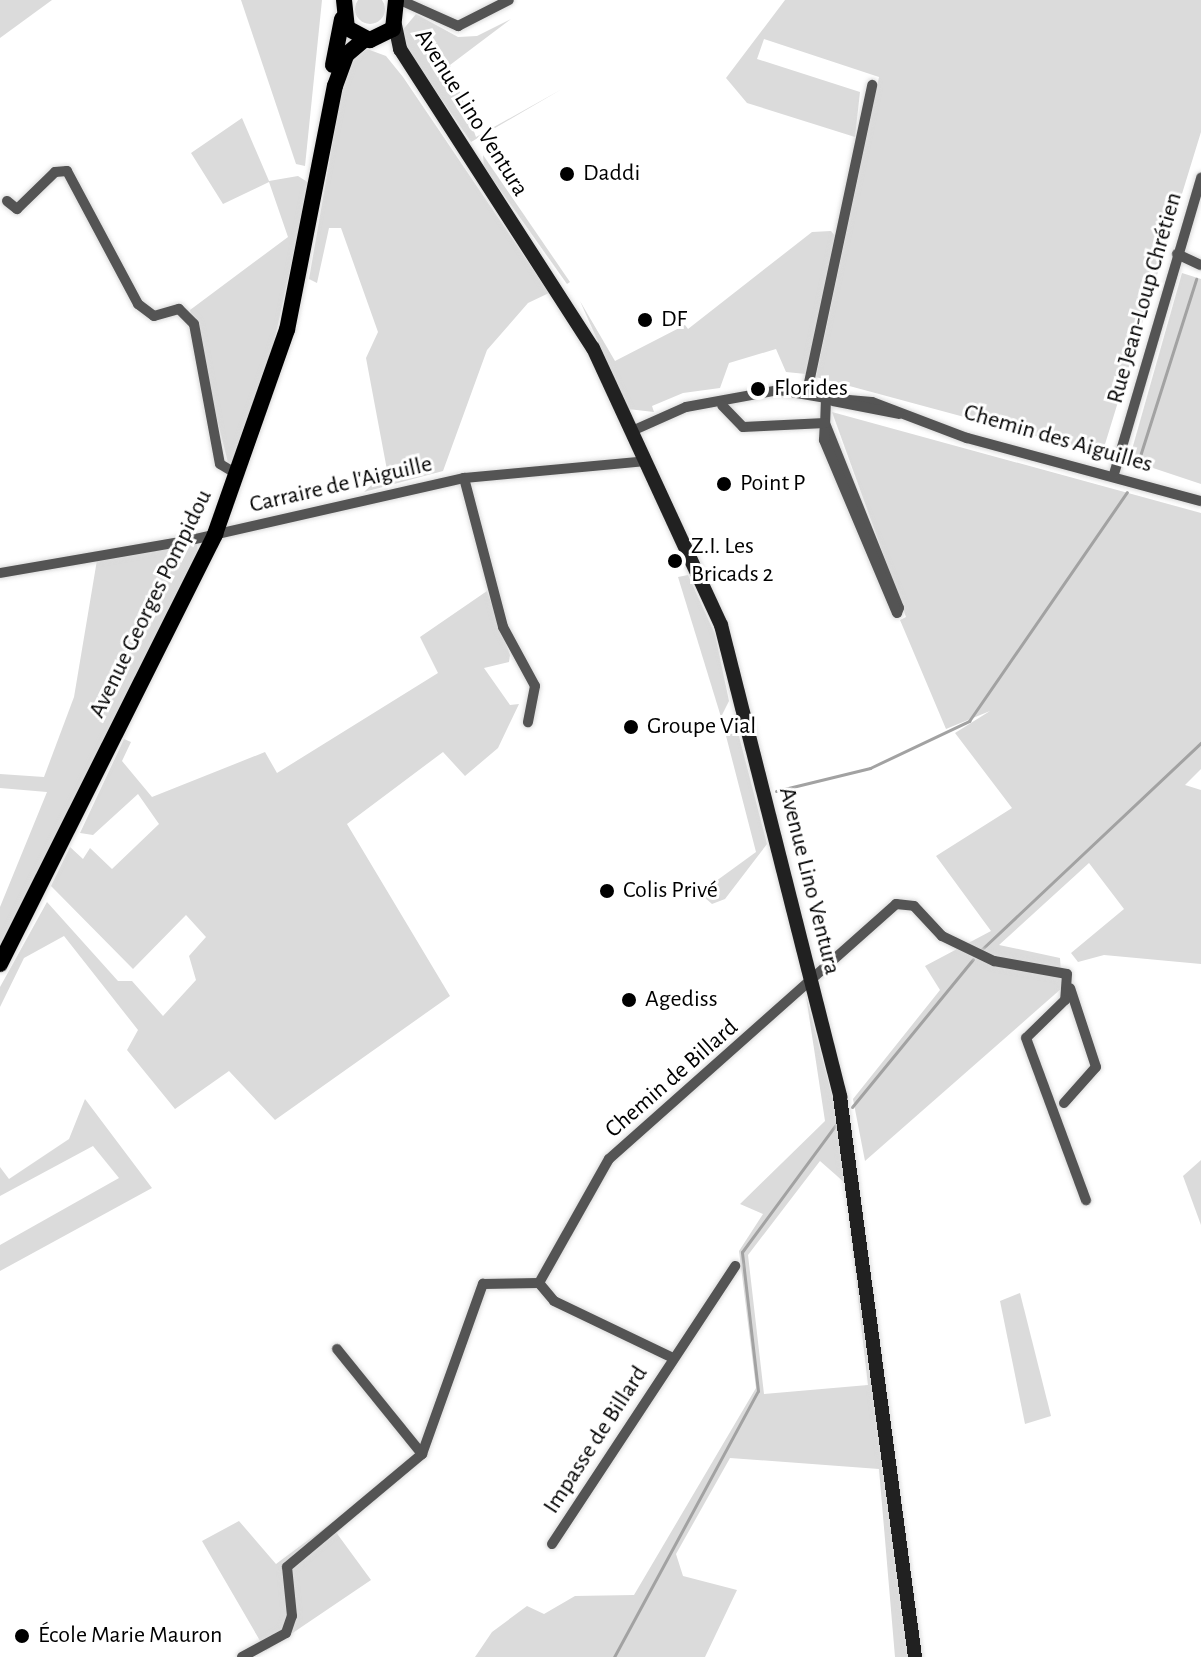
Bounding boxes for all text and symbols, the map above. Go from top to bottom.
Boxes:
street label: Avenue Lino Ventura [408,24,534,202]
place label: Daddi [583,160,640,188]
marker: Daddi [558,165,576,183]
street label: Rue Jean-Loup Chrétien [1101,189,1189,407]
place label: DF [661,306,687,334]
marker: DF [636,311,654,329]
place label: Florides [774,375,848,403]
marker: Florides [749,380,767,398]
street label: Chemin des Aiguilles [960,398,1156,480]
street label: Carraire de l'Aiguille [247,450,435,520]
place label: Point P [740,470,806,498]
marker: Point P [715,475,733,493]
street label: Avenue Georges Pompidou [83,485,219,723]
place label: Z.I. Les Bricads 2 [691,533,773,589]
marker: Z.I. Les Bricads 2 [666,552,684,570]
place label: Groupe Vial [647,713,756,741]
marker: Groupe Vial [622,718,640,736]
street label: Avenue Lino Ventura [772,784,846,978]
place label: Colis Privé [623,877,718,905]
marker: Colis Privé [598,882,616,900]
place label: Agediss [645,986,718,1014]
marker: Agediss [620,991,638,1009]
street label: Chemin de Billard [600,1014,744,1144]
street label: Impasse de Billard [537,1361,655,1519]
place label: École Marie Mauron [38,1622,222,1650]
marker: École Marie Mauron [13,1627,31,1645]

